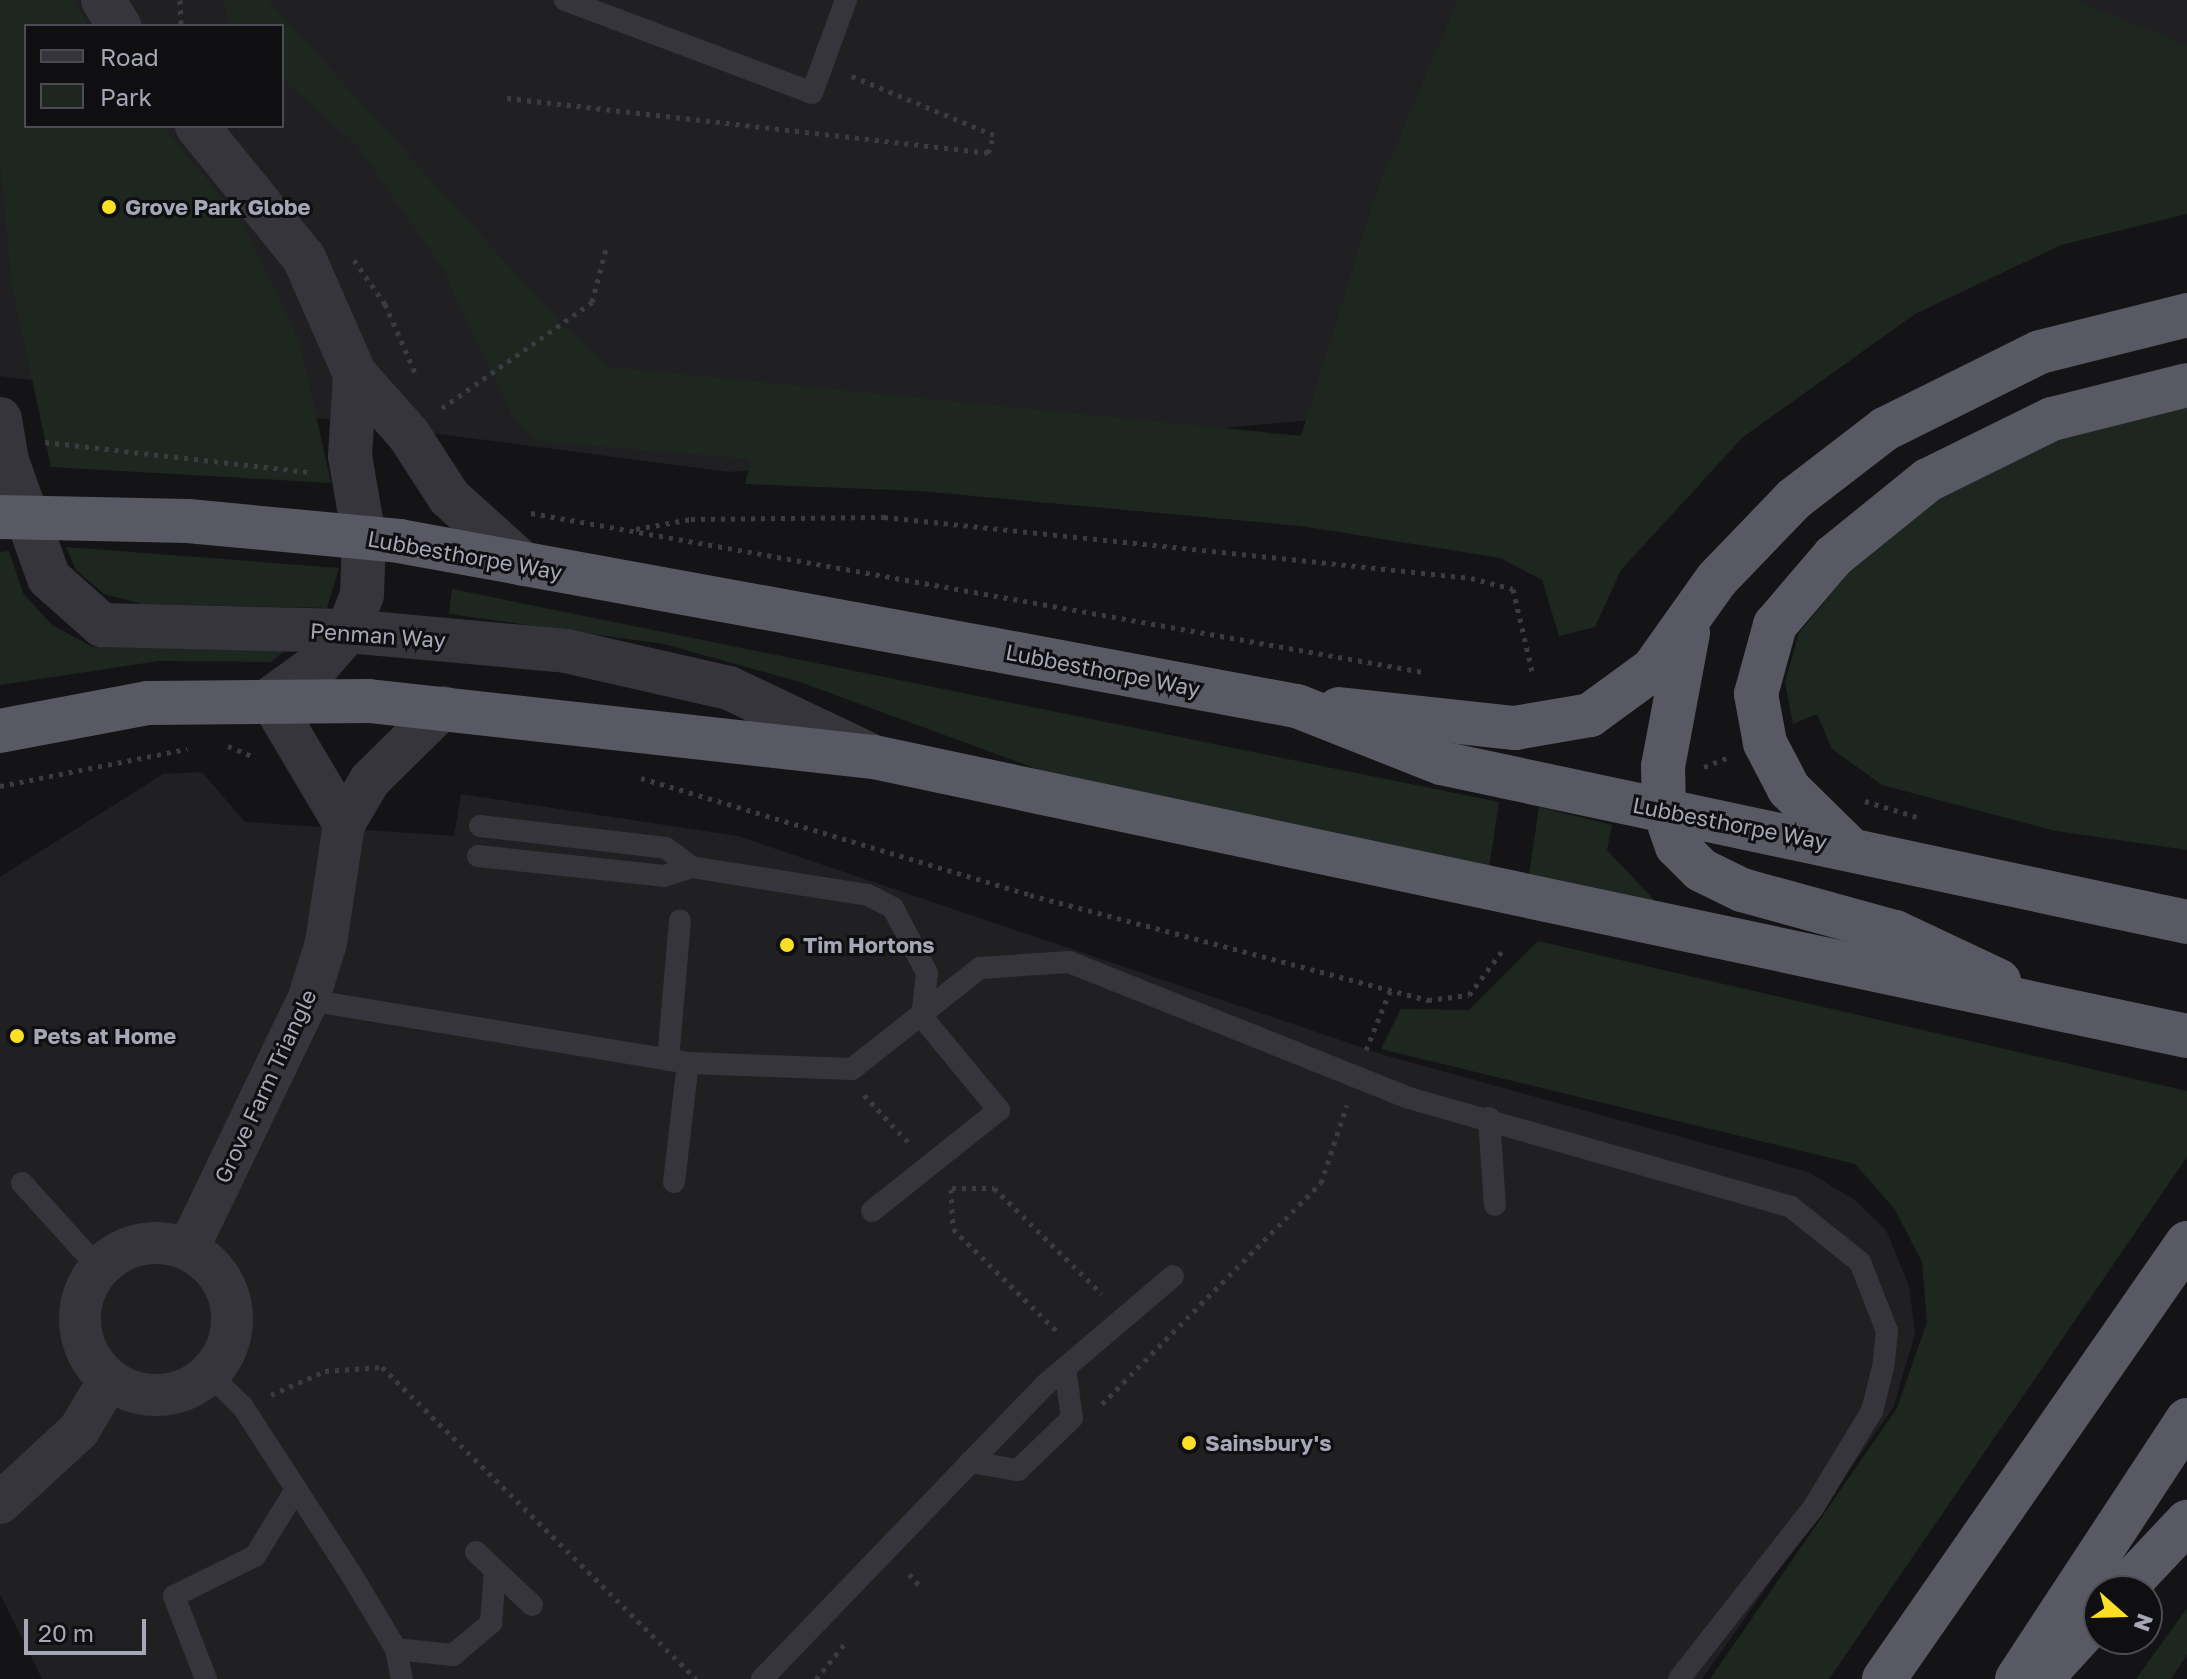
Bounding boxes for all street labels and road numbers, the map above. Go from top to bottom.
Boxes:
street label: Lubbesthorpe Way [366,525,564,585]
street label: Penman Way [309,617,447,653]
street label: Lubbesthorpe Way [1004,638,1202,702]
street label: Lubbesthorpe Way [1631,791,1829,855]
street label: Grove Farm Triangle [209,985,321,1187]

